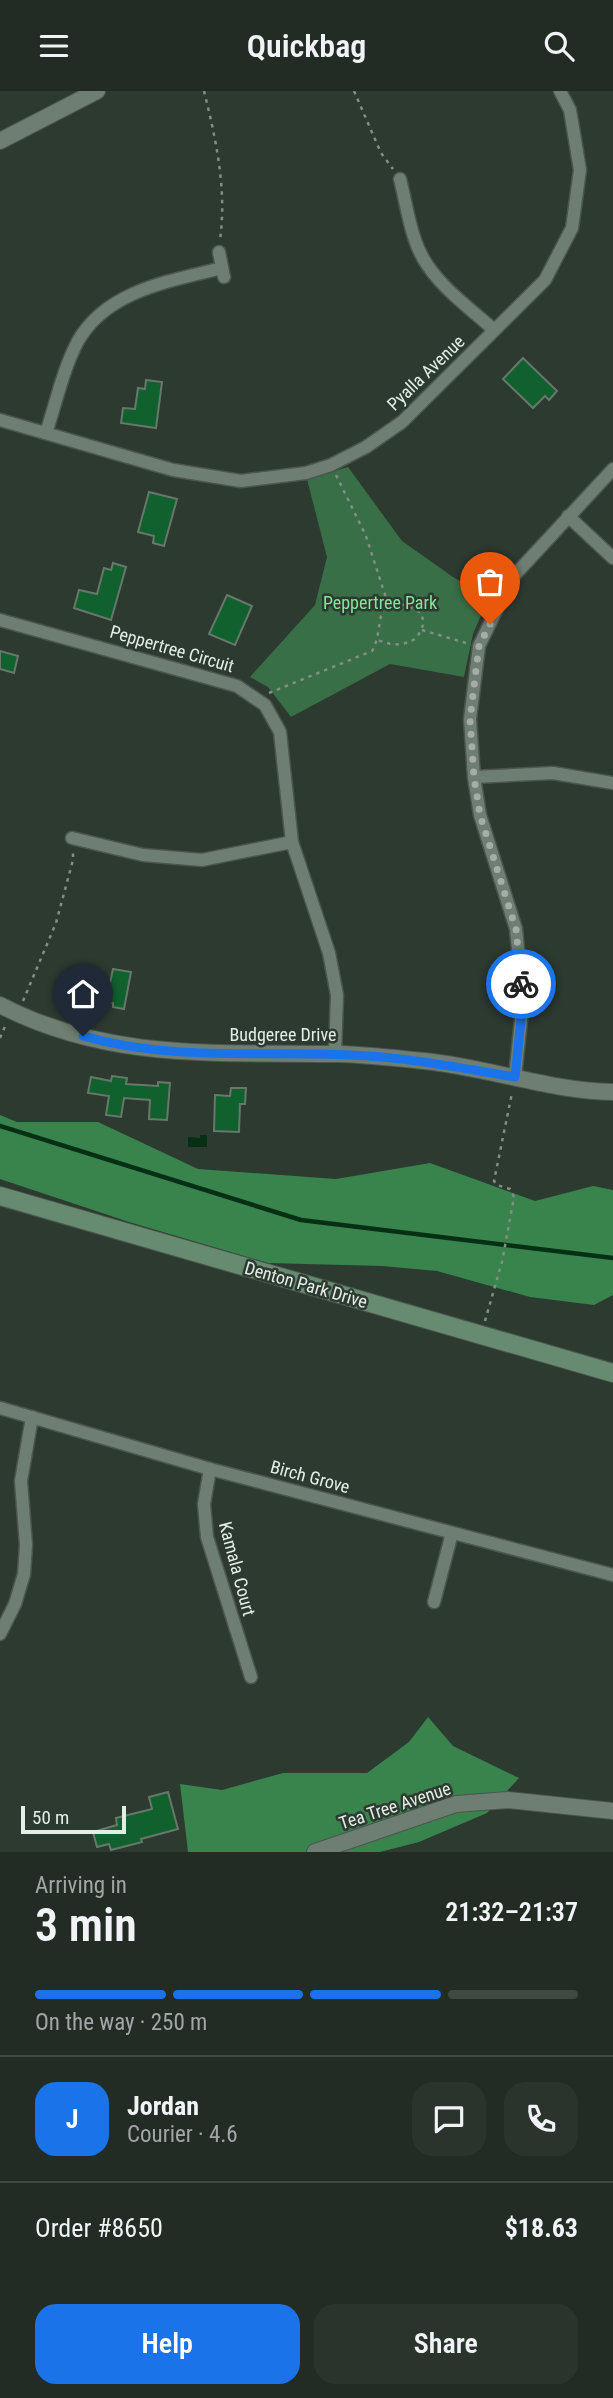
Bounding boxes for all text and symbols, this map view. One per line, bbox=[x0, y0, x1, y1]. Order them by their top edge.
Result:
icon: menu bbox=[35, 27, 73, 65]
text: Quickbag bbox=[247, 27, 366, 65]
icon: search bbox=[540, 27, 578, 65]
street label: Pyalla Avenue bbox=[383, 331, 469, 415]
pin bbox=[460, 552, 520, 624]
icon: bag bbox=[471, 563, 509, 601]
park label: Peppertree Park bbox=[323, 592, 437, 613]
street label: Peppertree Circuit bbox=[108, 621, 237, 676]
courier bbox=[486, 949, 556, 1019]
pin bbox=[53, 964, 113, 1036]
icon: bike bbox=[502, 965, 540, 1003]
icon: home bbox=[64, 975, 102, 1013]
street label: Budgeree Drive bbox=[229, 1024, 337, 1045]
street label: Denton Park Drive bbox=[242, 1257, 370, 1312]
street label: Birch Grove bbox=[268, 1456, 352, 1497]
street label: Kamala Court bbox=[215, 1519, 260, 1618]
street label: Tea Tree Avenue bbox=[336, 1778, 453, 1833]
scale bar bbox=[21, 1803, 126, 1835]
text: 50 m bbox=[32, 1806, 69, 1829]
text: Arriving in bbox=[35, 1872, 127, 1899]
text: 21:32–21:37 bbox=[445, 1897, 578, 1927]
text: 3 min bbox=[35, 1898, 137, 1952]
text: On the way · 250 m bbox=[35, 2009, 207, 2036]
button: chat bbox=[412, 2082, 486, 2156]
button: phone bbox=[504, 2082, 578, 2156]
text: Jordan bbox=[127, 2091, 199, 2121]
text: J bbox=[66, 2104, 78, 2134]
text: Courier · 4.6 bbox=[127, 2121, 238, 2148]
text: Order #8650 bbox=[35, 2213, 163, 2243]
text: $18.63 bbox=[505, 2213, 578, 2243]
button: Help bbox=[35, 2304, 300, 2384]
button: Share bbox=[314, 2304, 578, 2384]

